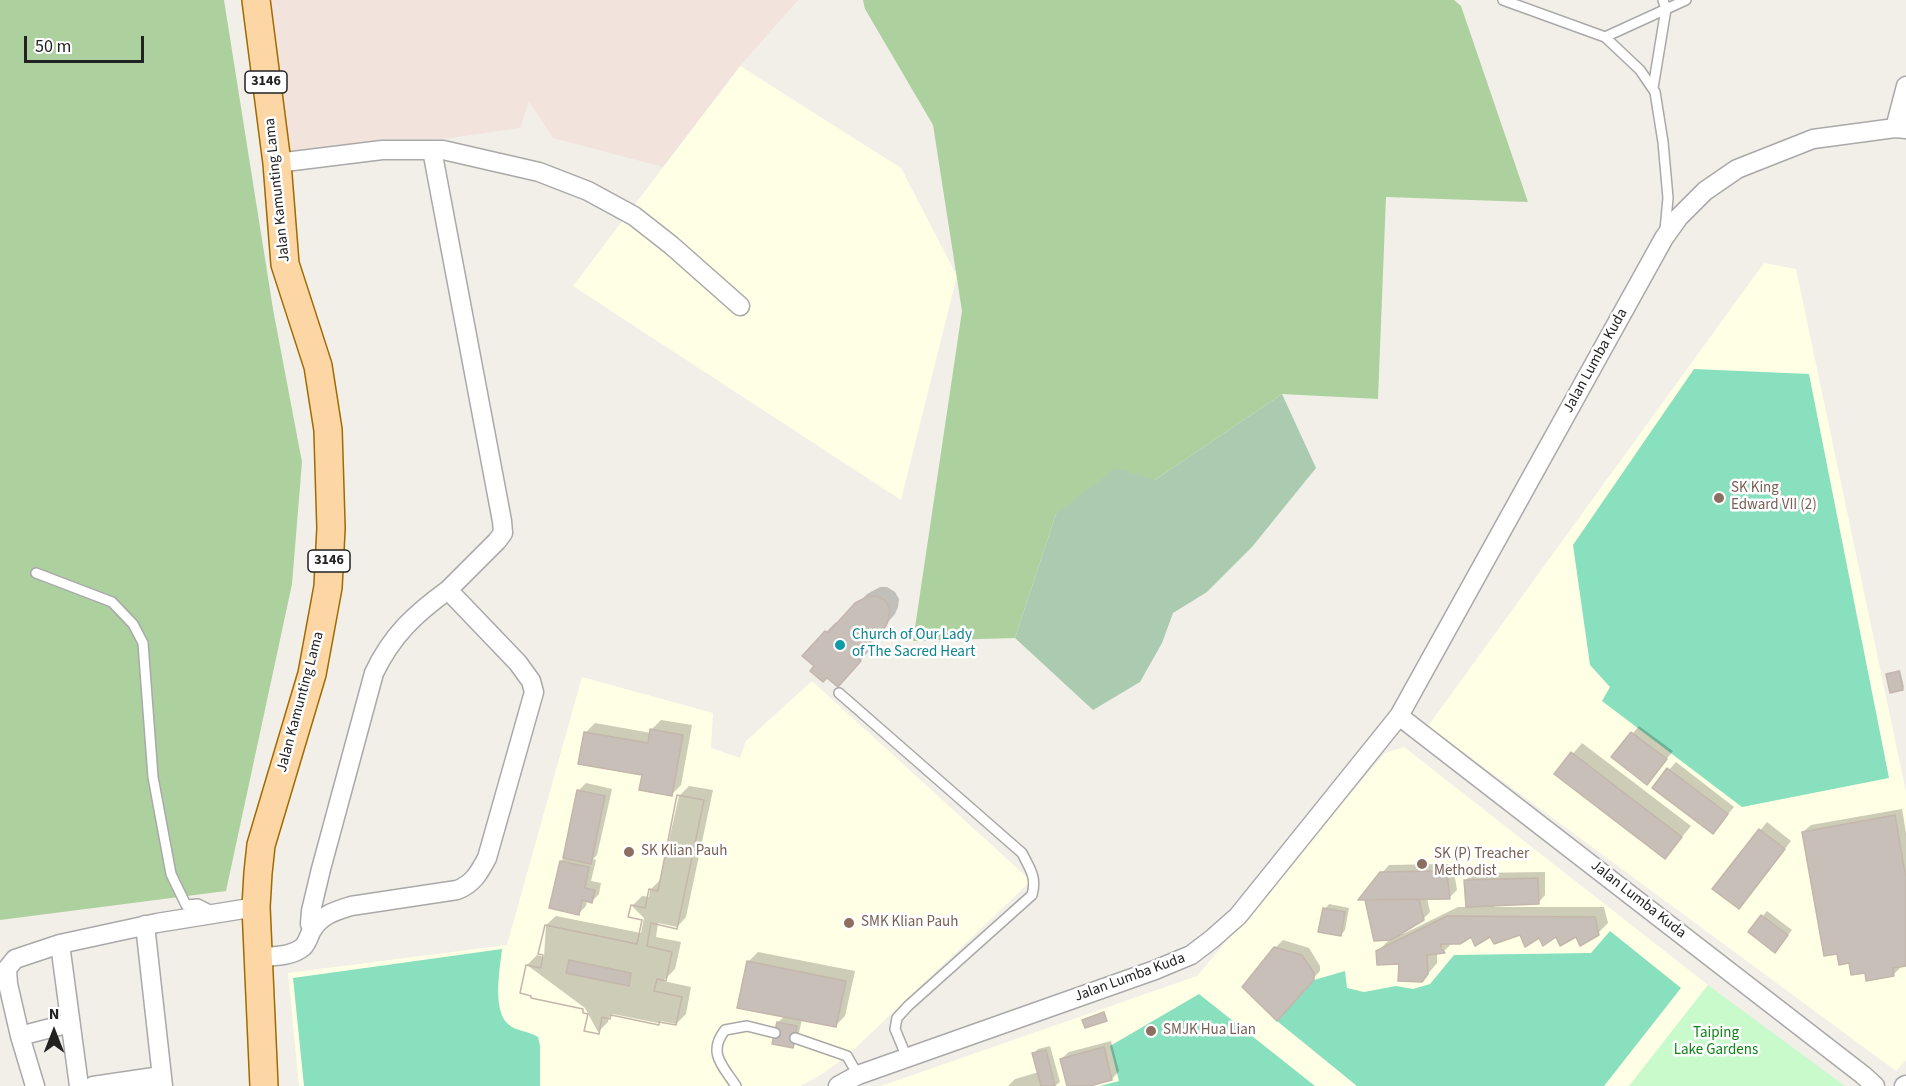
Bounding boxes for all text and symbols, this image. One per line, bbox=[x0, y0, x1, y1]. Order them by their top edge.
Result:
scale bar bbox=[27, 24, 147, 62]
text: 50 m bbox=[35, 34, 71, 59]
road number: 3146 bbox=[245, 71, 287, 93]
street label: Jalan Kamunting Lama bbox=[261, 117, 295, 263]
street label: Jalan Lumba Kuda bbox=[1560, 306, 1632, 416]
place label: SK King Edward VII (2) bbox=[1731, 480, 1817, 515]
marker: SK King Edward VII (2) bbox=[1712, 491, 1726, 505]
road number: 3146 bbox=[308, 550, 350, 572]
place label: Church of Our Lady of The Sacred Heart bbox=[852, 627, 975, 662]
street label: Jalan Kamunting Lama bbox=[274, 630, 328, 774]
marker: Church of Our Lady of The Sacred Heart bbox=[833, 638, 847, 652]
place label: SK Klian Pauh bbox=[641, 843, 727, 861]
marker: SK Klian Pauh bbox=[622, 845, 636, 859]
place label: SK (P) Treacher Methodist bbox=[1434, 846, 1529, 881]
marker: SK (P) Treacher Methodist bbox=[1415, 857, 1429, 871]
street label: Jalan Lumba Kuda bbox=[1587, 857, 1689, 943]
place label: SMK Klian Pauh bbox=[861, 914, 958, 932]
marker: SMK Klian Pauh bbox=[842, 916, 856, 930]
street label: Jalan Lumba Kuda bbox=[1072, 950, 1188, 1006]
north arrow bbox=[24, 1002, 84, 1062]
text: N bbox=[49, 1003, 59, 1025]
place label: SMJK Hua Lian bbox=[1163, 1022, 1256, 1040]
marker: SMJK Hua Lian bbox=[1144, 1024, 1158, 1038]
park label: Taiping Lake Gardens bbox=[1674, 1025, 1758, 1060]

